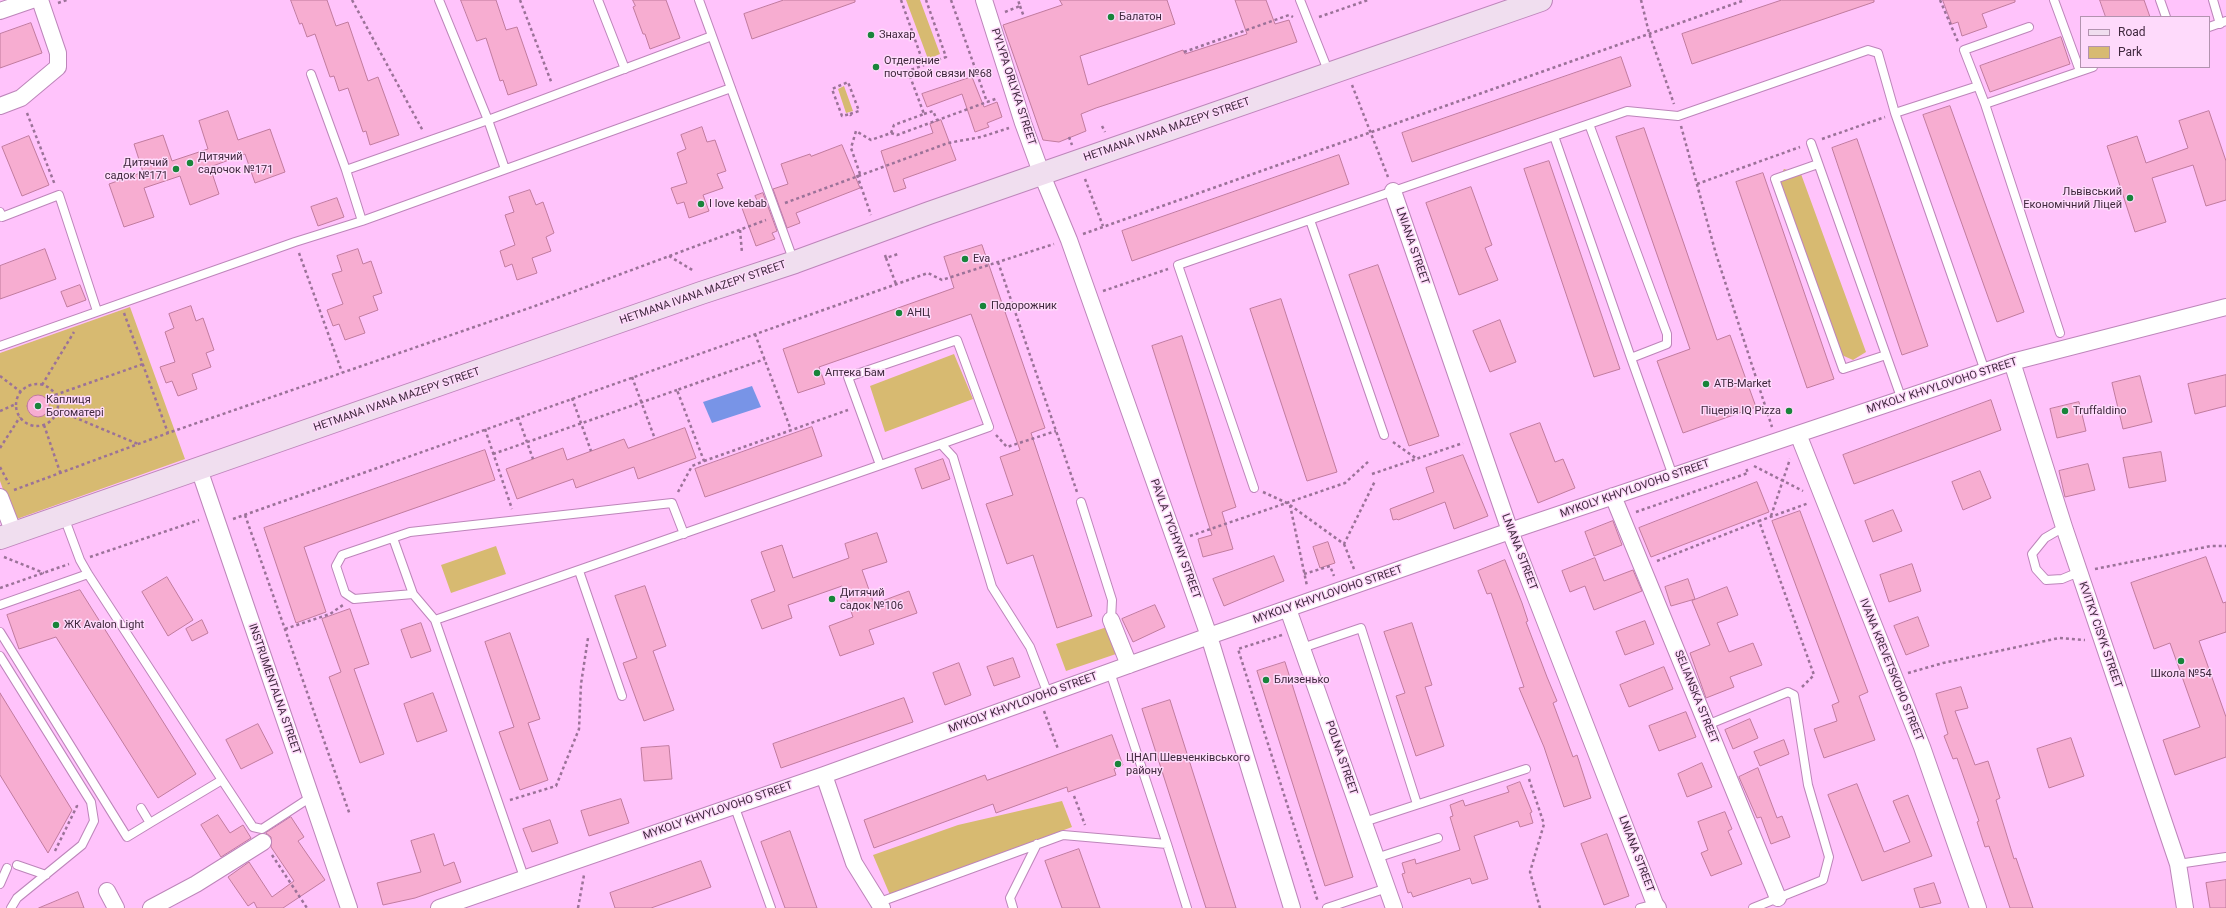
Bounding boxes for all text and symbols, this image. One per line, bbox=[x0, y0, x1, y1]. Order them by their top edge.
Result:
place label: Балатон bbox=[1119, 10, 1162, 24]
marker: Балатон bbox=[1106, 12, 1116, 22]
legend bbox=[2080, 16, 2210, 68]
text: Road bbox=[2118, 25, 2146, 39]
street label: PYLYPA ORLYKA STREET bbox=[988, 27, 1038, 147]
place label: Знахар bbox=[879, 28, 915, 42]
marker: Знахар bbox=[866, 30, 876, 40]
text: Park bbox=[2118, 45, 2142, 59]
place label: Отделение почтовой связи №68 bbox=[884, 54, 992, 80]
marker: Отделение почтовой связи №68 bbox=[871, 62, 881, 72]
street label: HETMANA IVANA MAZEPY STREET bbox=[1082, 95, 1252, 165]
place label: Дитячий садочок №171 bbox=[198, 150, 273, 176]
place label: Дитячий садок №171 bbox=[105, 156, 168, 182]
marker: Дитячий садочок №171 bbox=[185, 158, 195, 168]
marker: Дитячий садок №171 bbox=[171, 164, 181, 174]
place label: Львівський Економічний Ліцей bbox=[2023, 185, 2122, 211]
marker: Львівський Економічний Ліцей bbox=[2125, 193, 2135, 203]
place label: I love kebab bbox=[709, 197, 767, 211]
marker: I love kebab bbox=[696, 199, 706, 209]
street label: LNIANA STREET bbox=[1393, 206, 1431, 286]
place label: Eva bbox=[973, 252, 990, 266]
marker: Eva bbox=[960, 254, 970, 264]
street label: HETMANA IVANA MAZEPY STREET bbox=[618, 258, 788, 328]
place label: Подорожник bbox=[991, 299, 1057, 313]
marker: Подорожник bbox=[978, 301, 988, 311]
place label: АНЦ bbox=[907, 306, 930, 320]
marker: АНЦ bbox=[894, 308, 904, 318]
street label: MYKOLY KHVYLOVOHO STREET bbox=[1865, 355, 2019, 417]
street label: HETMANA IVANA MAZEPY STREET bbox=[312, 365, 482, 435]
place label: Аптека Бам bbox=[825, 366, 885, 380]
marker: Аптека Бам bbox=[812, 368, 822, 378]
place label: ATB-Market bbox=[1714, 377, 1771, 391]
marker: ATB-Market bbox=[1701, 379, 1711, 389]
place label: Каплиця Богоматері bbox=[46, 393, 104, 419]
marker: Каплиця Богоматері bbox=[33, 401, 43, 411]
place label: Піцерія IQ Pizza bbox=[1701, 404, 1781, 418]
place label: Truffaldino bbox=[2073, 404, 2126, 418]
marker: Піцерія IQ Pizza bbox=[1784, 406, 1794, 416]
marker: Truffaldino bbox=[2060, 406, 2070, 416]
street label: MYKOLY KHVYLOVOHO STREET bbox=[1558, 457, 1712, 521]
street label: PAVLA TYCHYNY STREET bbox=[1147, 477, 1203, 601]
street label: LNIANA STREET bbox=[1498, 512, 1540, 592]
street label: MYKOLY KHVYLOVOHO STREET bbox=[1251, 563, 1405, 627]
street label: KVITKY CISYK STREET bbox=[2076, 580, 2124, 690]
place label: Дитячий садок №106 bbox=[840, 586, 903, 612]
marker: Дитячий садок №106 bbox=[827, 594, 837, 604]
street label: IVANA KREVETSKOHO STREET bbox=[1856, 597, 1926, 743]
place label: ЖК Avalon Light bbox=[64, 618, 144, 632]
marker: ЖК Avalon Light bbox=[51, 620, 61, 630]
street label: INSTRUMENTALNA STREET bbox=[245, 622, 303, 756]
street label: SELIANSKA STREET bbox=[1671, 649, 1721, 745]
marker: Школа №54 bbox=[2176, 656, 2186, 666]
place label: Школа №54 bbox=[2150, 667, 2212, 681]
street label: MYKOLY KHVYLOVOHO STREET bbox=[947, 670, 1099, 736]
place label: Близенько bbox=[1274, 673, 1329, 687]
marker: Близенько bbox=[1261, 675, 1271, 685]
street label: POLNA STREET bbox=[1322, 719, 1360, 797]
place label: ЦНАП Шевченківського району bbox=[1126, 751, 1250, 777]
marker: ЦНАП Шевченківського району bbox=[1113, 759, 1123, 769]
street label: MYKOLY KHVYLOVOHO STREET bbox=[641, 779, 795, 843]
street label: LNIANA STREET bbox=[1615, 814, 1657, 894]

